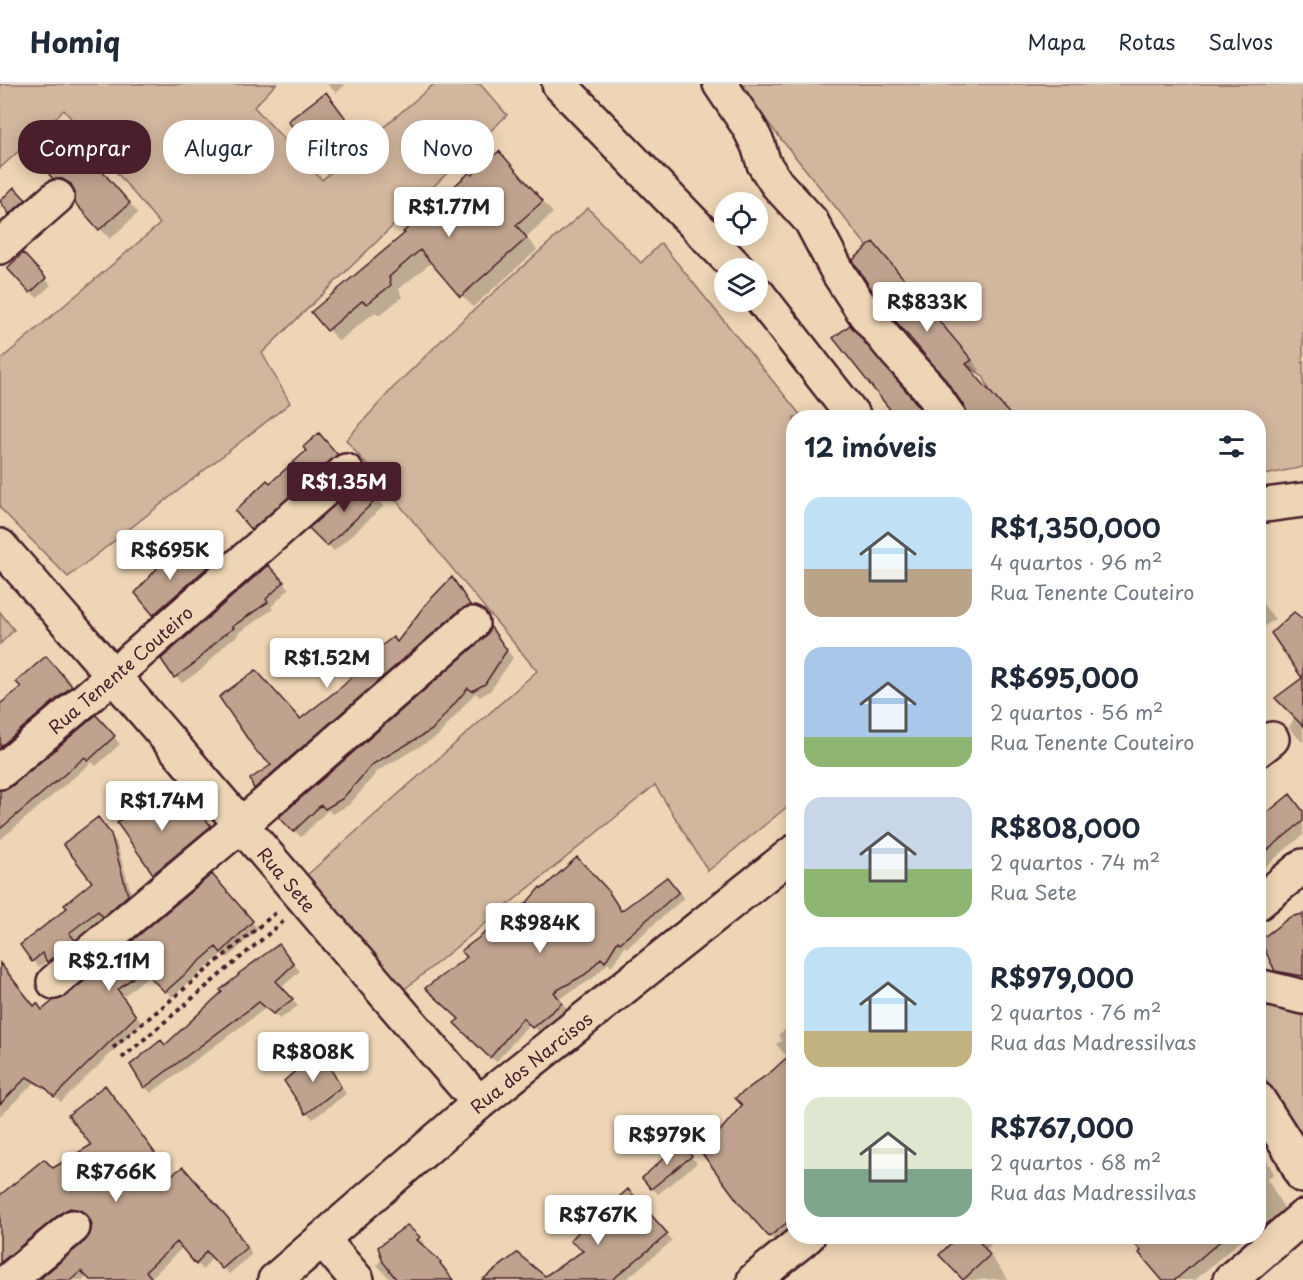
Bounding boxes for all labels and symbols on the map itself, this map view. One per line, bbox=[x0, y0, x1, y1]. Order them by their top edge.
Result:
pin: R$1.77M bbox=[394, 187, 504, 238]
pin: R$833K bbox=[878, 282, 976, 333]
pin: R$1.35M bbox=[289, 462, 399, 513]
pin: R$695K bbox=[121, 530, 219, 581]
street label: Rua Tenente Couteiro bbox=[42, 599, 198, 740]
pin: R$1.52M bbox=[272, 638, 382, 689]
pin: R$1.74M bbox=[107, 781, 217, 832]
street label: Rua Sete bbox=[252, 841, 323, 918]
pin: R$984K bbox=[491, 903, 589, 954]
pin: R$2.11M bbox=[54, 941, 164, 992]
street label: Rua dos Narcisos bbox=[463, 1005, 597, 1119]
pin: R$808K bbox=[264, 1032, 362, 1083]
pin: R$979K bbox=[618, 1115, 716, 1166]
pin: R$766K bbox=[67, 1152, 165, 1203]
pin: R$767K bbox=[549, 1195, 647, 1246]

